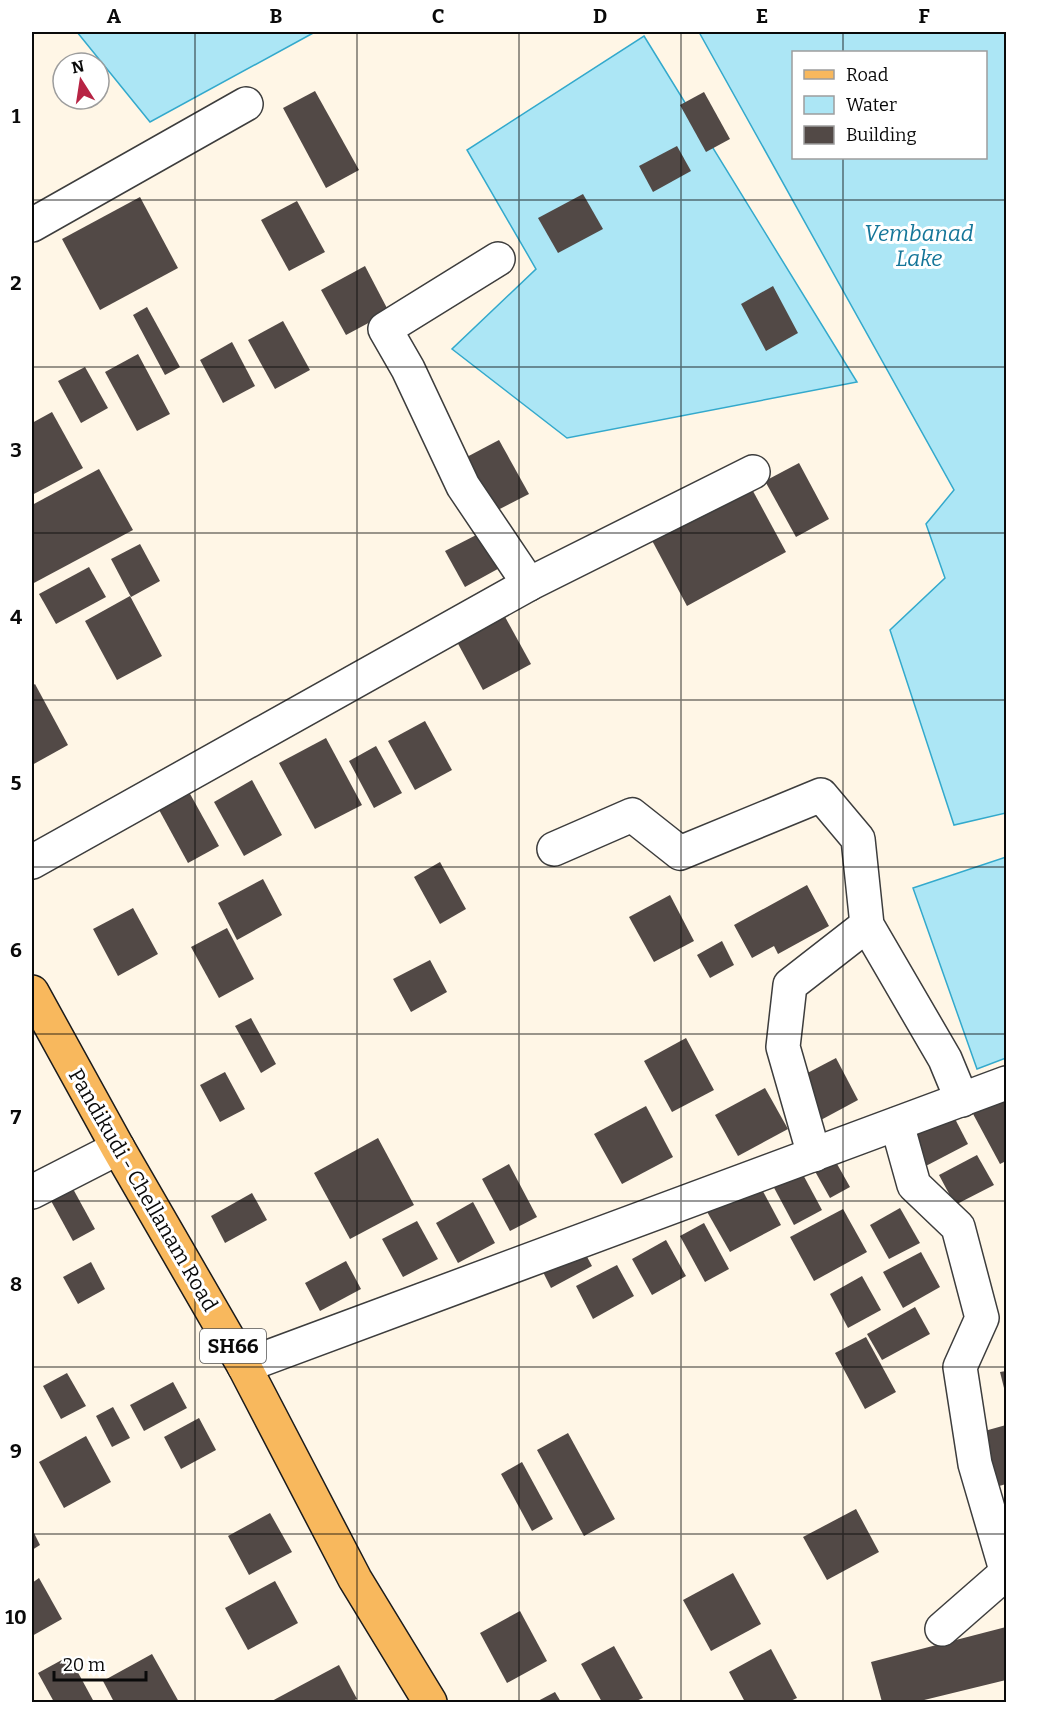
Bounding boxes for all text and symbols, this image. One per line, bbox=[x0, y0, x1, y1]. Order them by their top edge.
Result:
text: A bbox=[107, 4, 122, 28]
text: B bbox=[270, 4, 283, 28]
text: C bbox=[432, 4, 444, 28]
text: D bbox=[593, 4, 607, 28]
text: E bbox=[756, 4, 768, 28]
text: F bbox=[918, 4, 930, 28]
north arrow bbox=[51, 51, 111, 111]
legend bbox=[792, 51, 987, 159]
text: N bbox=[70, 56, 86, 77]
text: Road bbox=[846, 64, 889, 86]
text: Water bbox=[846, 94, 897, 116]
text: 1 bbox=[12, 104, 21, 128]
text: Building bbox=[846, 124, 917, 146]
water label: Vembanad Lake bbox=[864, 220, 974, 272]
text: 2 bbox=[10, 271, 22, 295]
text: 3 bbox=[10, 438, 22, 462]
text: 4 bbox=[10, 605, 22, 629]
text: 5 bbox=[11, 771, 22, 795]
text: 6 bbox=[10, 938, 22, 962]
street label: Pandikudi - Chellanam Road bbox=[63, 1064, 223, 1316]
text: 7 bbox=[11, 1105, 22, 1129]
text: 8 bbox=[10, 1272, 22, 1296]
road number: SH66 bbox=[200, 1329, 266, 1363]
text: 9 bbox=[10, 1439, 22, 1463]
text: 10 bbox=[5, 1605, 27, 1629]
scale bar bbox=[54, 1644, 146, 1682]
text: 20 m bbox=[63, 1654, 105, 1676]

